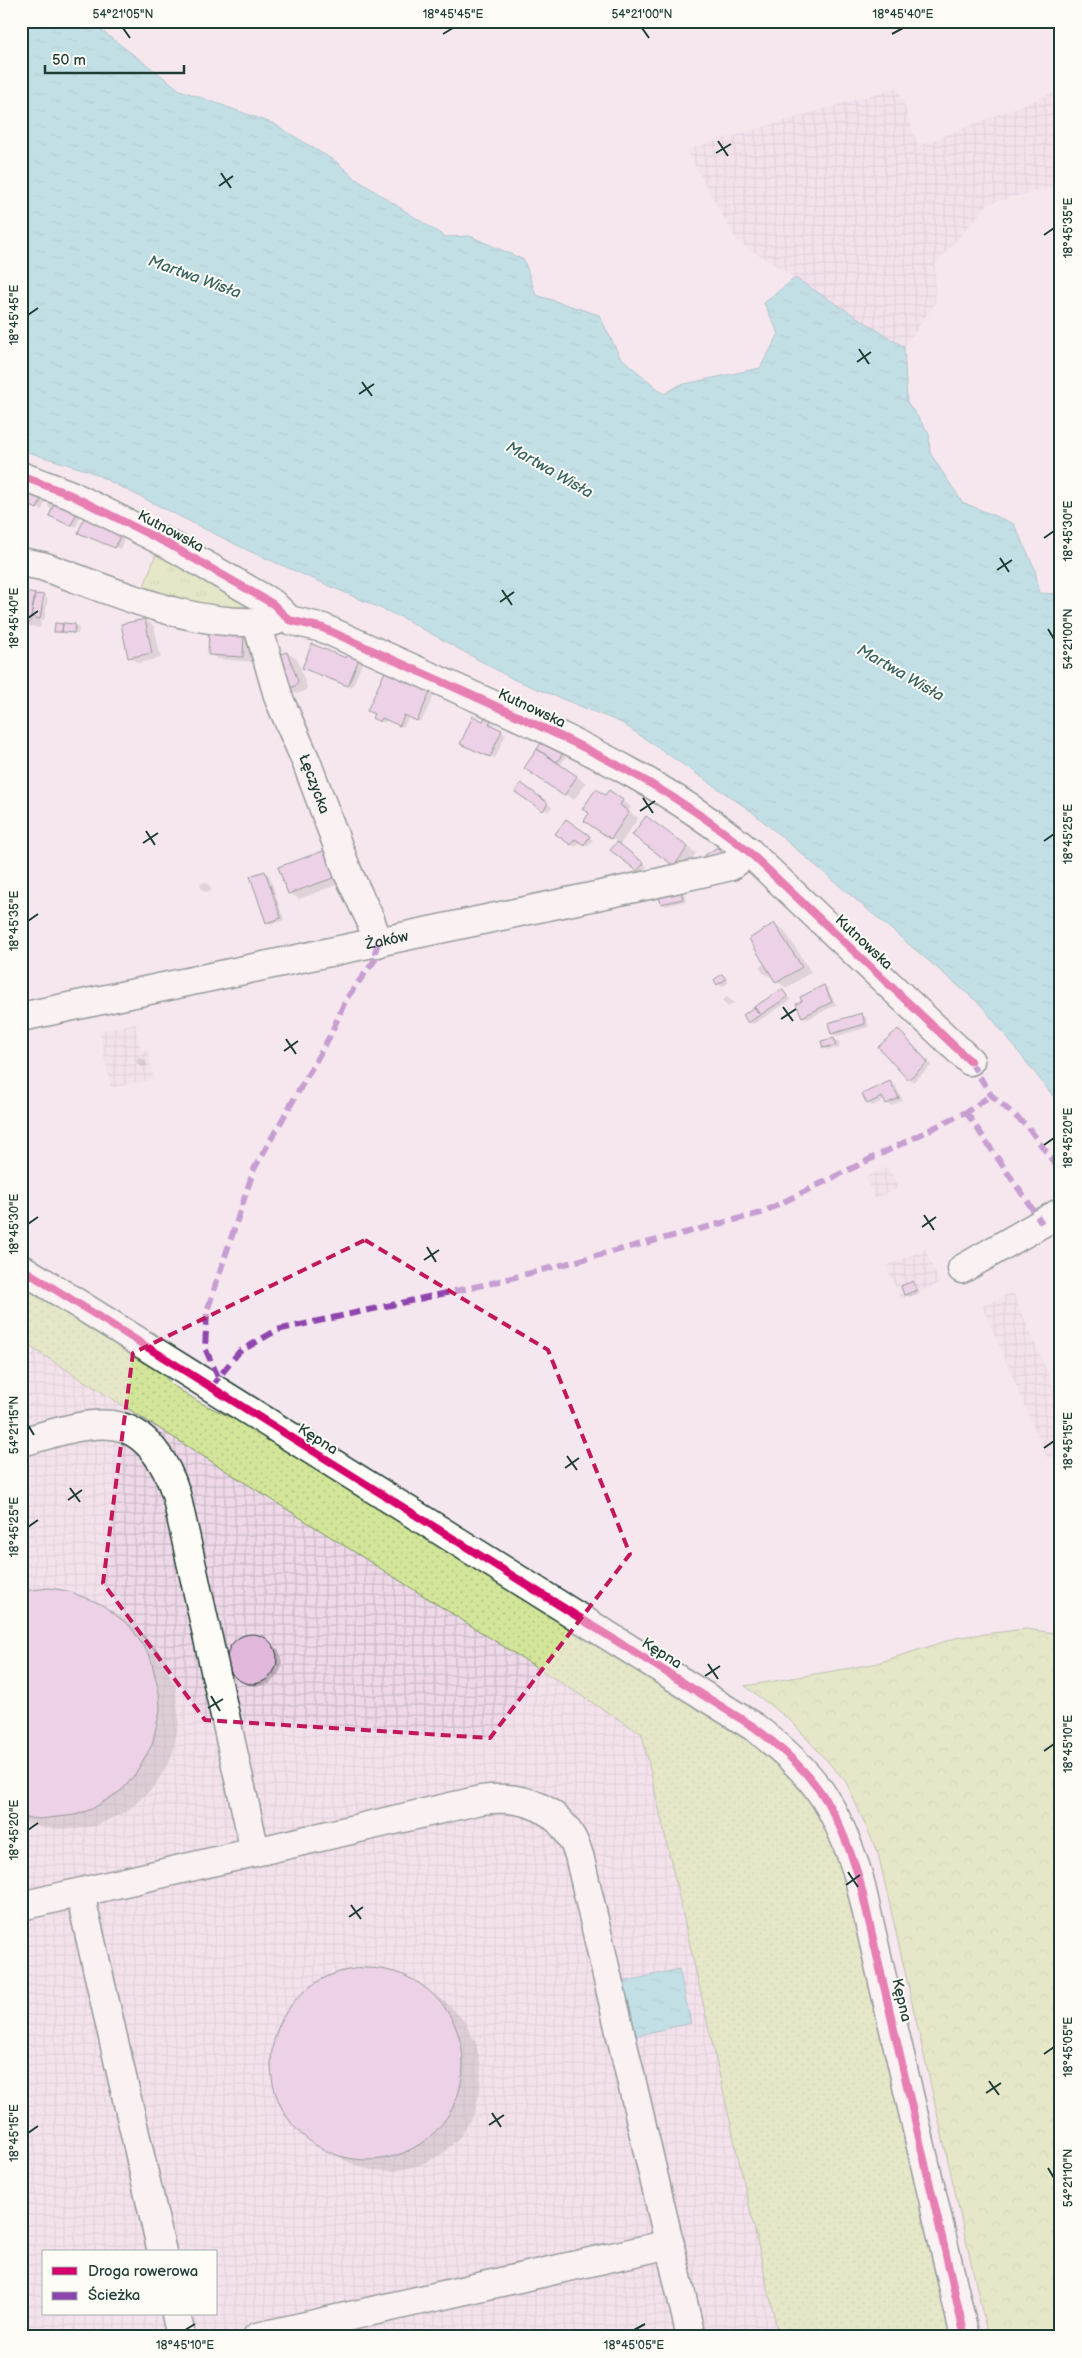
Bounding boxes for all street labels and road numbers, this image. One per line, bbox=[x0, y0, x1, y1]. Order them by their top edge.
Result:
street label: Kutnowska bbox=[134, 506, 207, 557]
street label: Kutnowska bbox=[495, 685, 569, 732]
street label: Łęczycka bbox=[294, 751, 334, 816]
street label: Kutnowska bbox=[831, 911, 897, 974]
street label: Żaków bbox=[363, 927, 410, 954]
street label: Kępna bbox=[294, 1420, 341, 1459]
street label: Kępna bbox=[638, 1634, 685, 1673]
street label: Kępna bbox=[887, 1977, 916, 2024]

